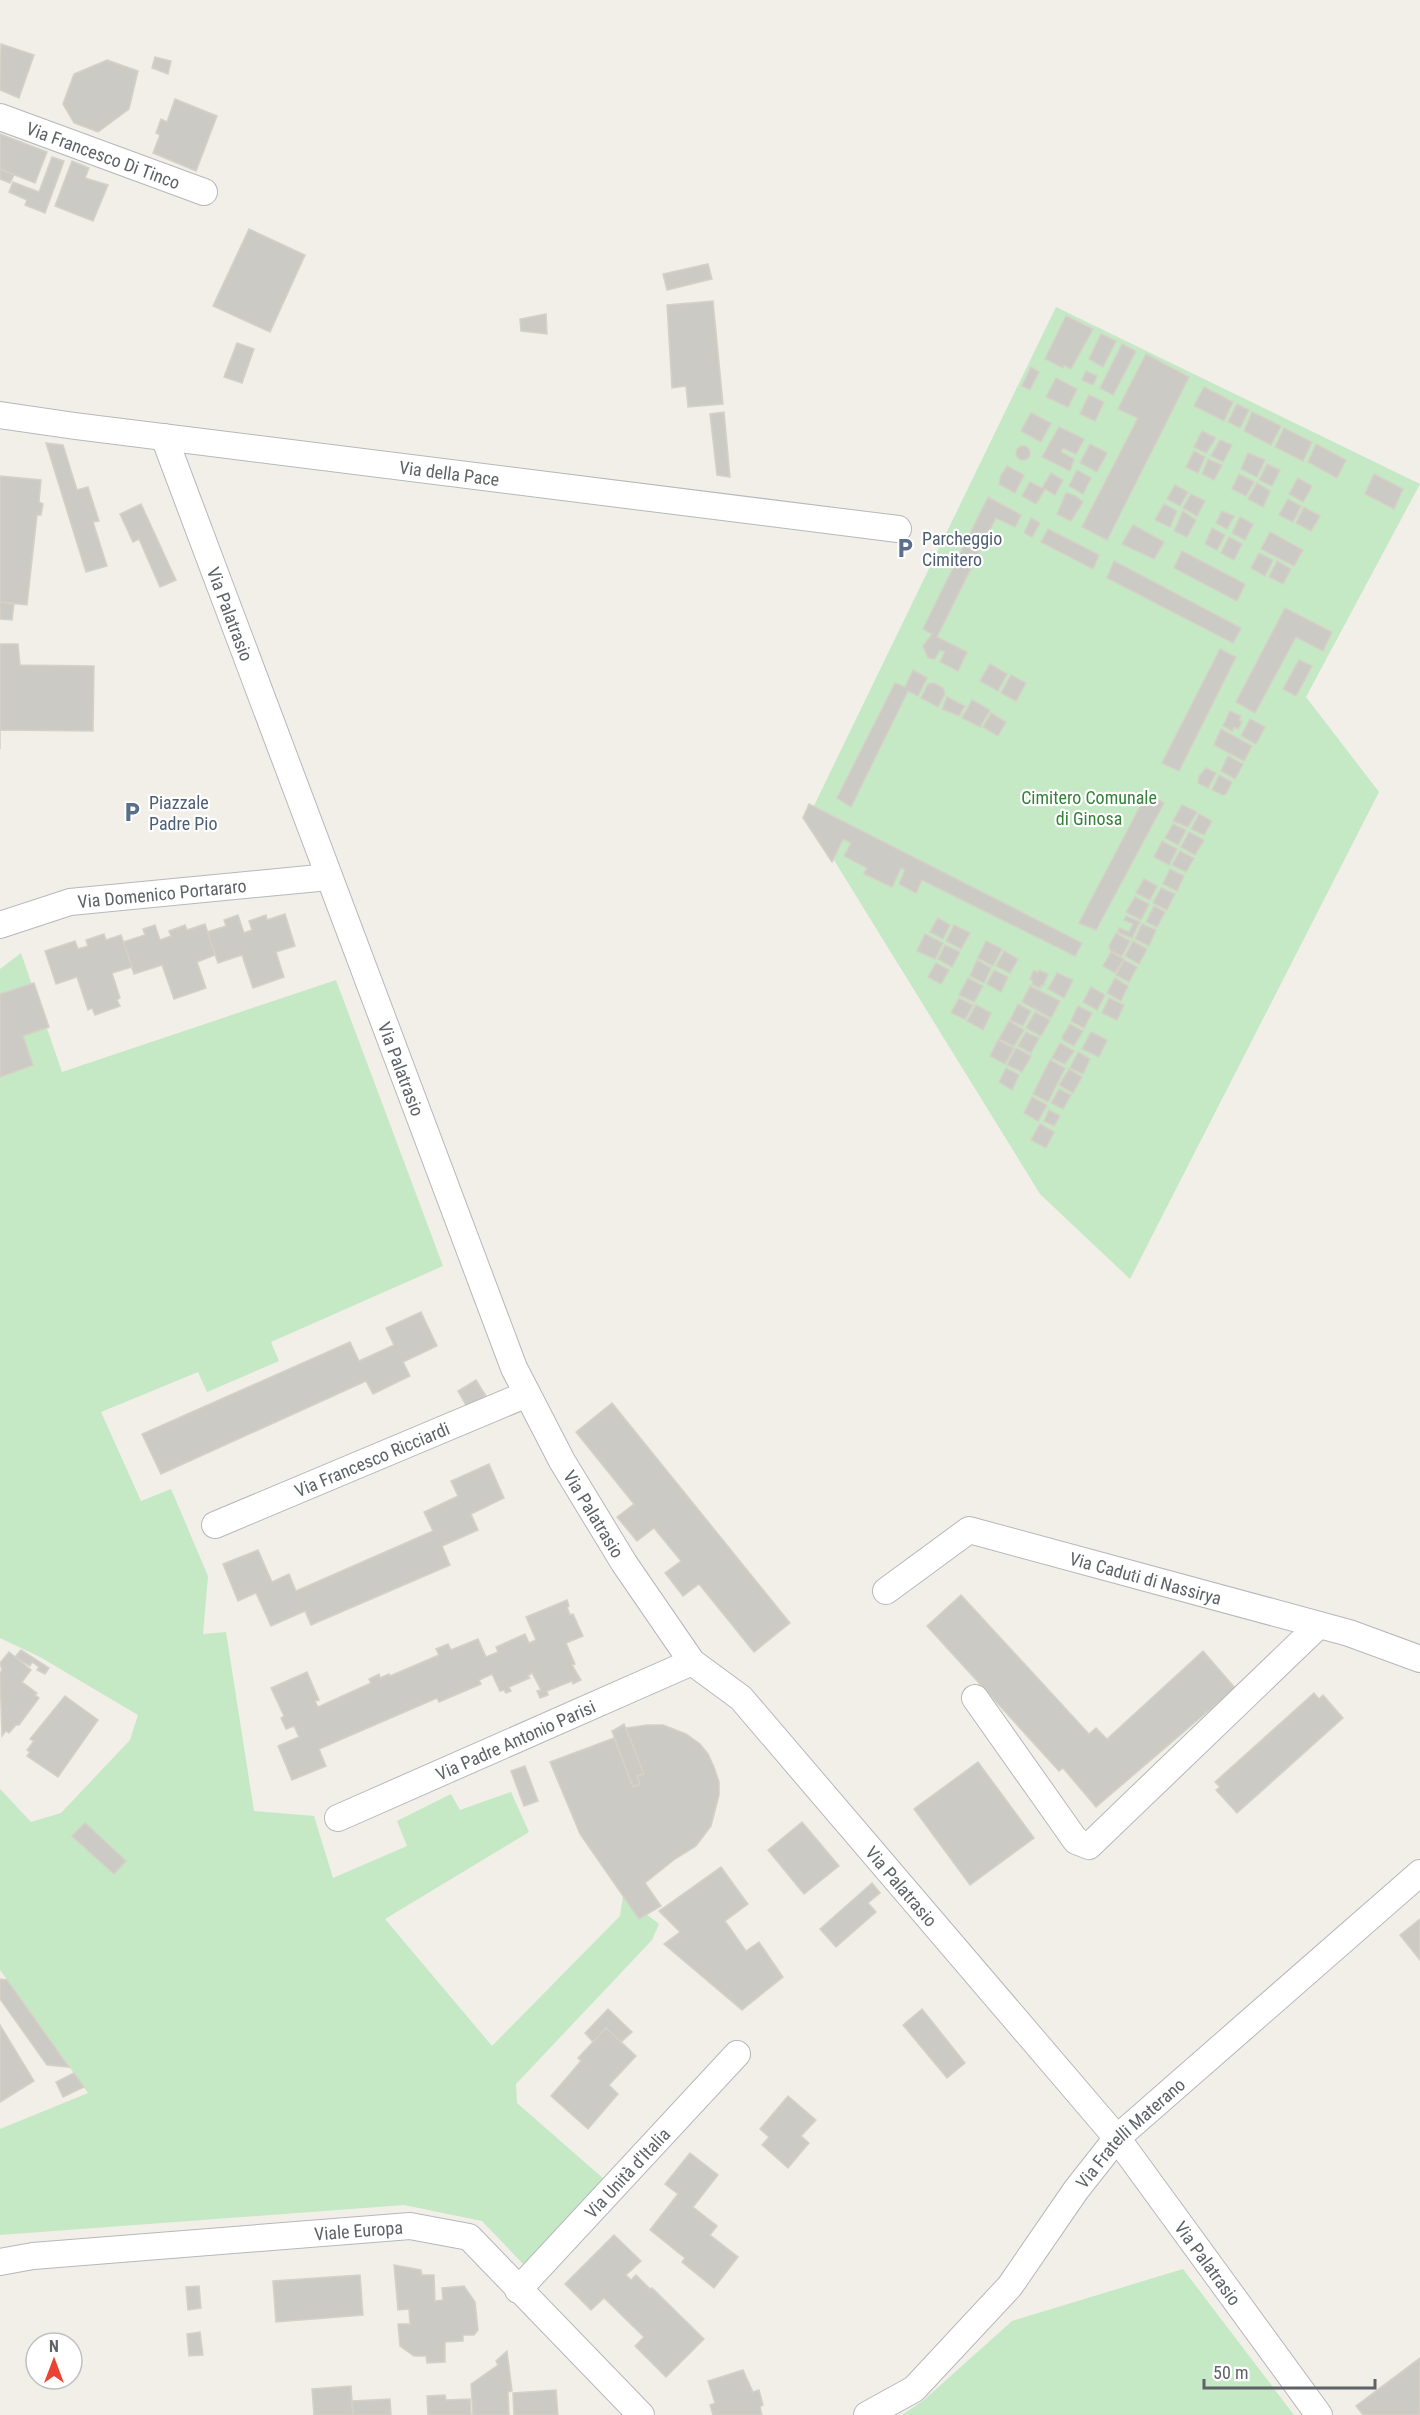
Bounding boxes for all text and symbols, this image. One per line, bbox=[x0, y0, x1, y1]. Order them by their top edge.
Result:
street label: Via Francesco Di Tinco bbox=[23, 117, 183, 193]
street label: Via della Pace bbox=[398, 456, 501, 490]
place label: Parcheggio Cimitero bbox=[922, 528, 1002, 570]
parking icon: Parcheggio Cimitero bbox=[893, 536, 917, 560]
street label: Via Palatrasio bbox=[203, 564, 258, 664]
park label: Cimitero Comunale di Ginosa bbox=[1021, 787, 1157, 829]
place label: Piazzale Padre Pio bbox=[149, 792, 217, 834]
parking icon: Piazzale Padre Pio bbox=[120, 800, 144, 824]
street label: Via Domenico Portararo bbox=[76, 875, 247, 912]
street label: Via Palatrasio bbox=[374, 1019, 429, 1119]
street label: Via Francesco Ricciardi bbox=[291, 1417, 452, 1501]
street label: Via Palatrasio bbox=[559, 1466, 629, 1561]
street label: Via Caduti di Nassirya bbox=[1067, 1547, 1224, 1608]
street label: Via Padre Antonio Parisi bbox=[432, 1695, 599, 1784]
street label: Via Palatrasio bbox=[862, 1842, 942, 1930]
street label: Via Fratelli Materano bbox=[1071, 2073, 1189, 2192]
street label: Via Unità d'Italia bbox=[580, 2123, 674, 2222]
street label: Viale Europa bbox=[313, 2216, 404, 2244]
street label: Via Palatrasio bbox=[1171, 2217, 1246, 2309]
north arrow bbox=[24, 2331, 84, 2391]
text: N bbox=[49, 2337, 59, 2356]
scale bar bbox=[1204, 2352, 1375, 2390]
text: 50 m bbox=[1213, 2362, 1248, 2383]

